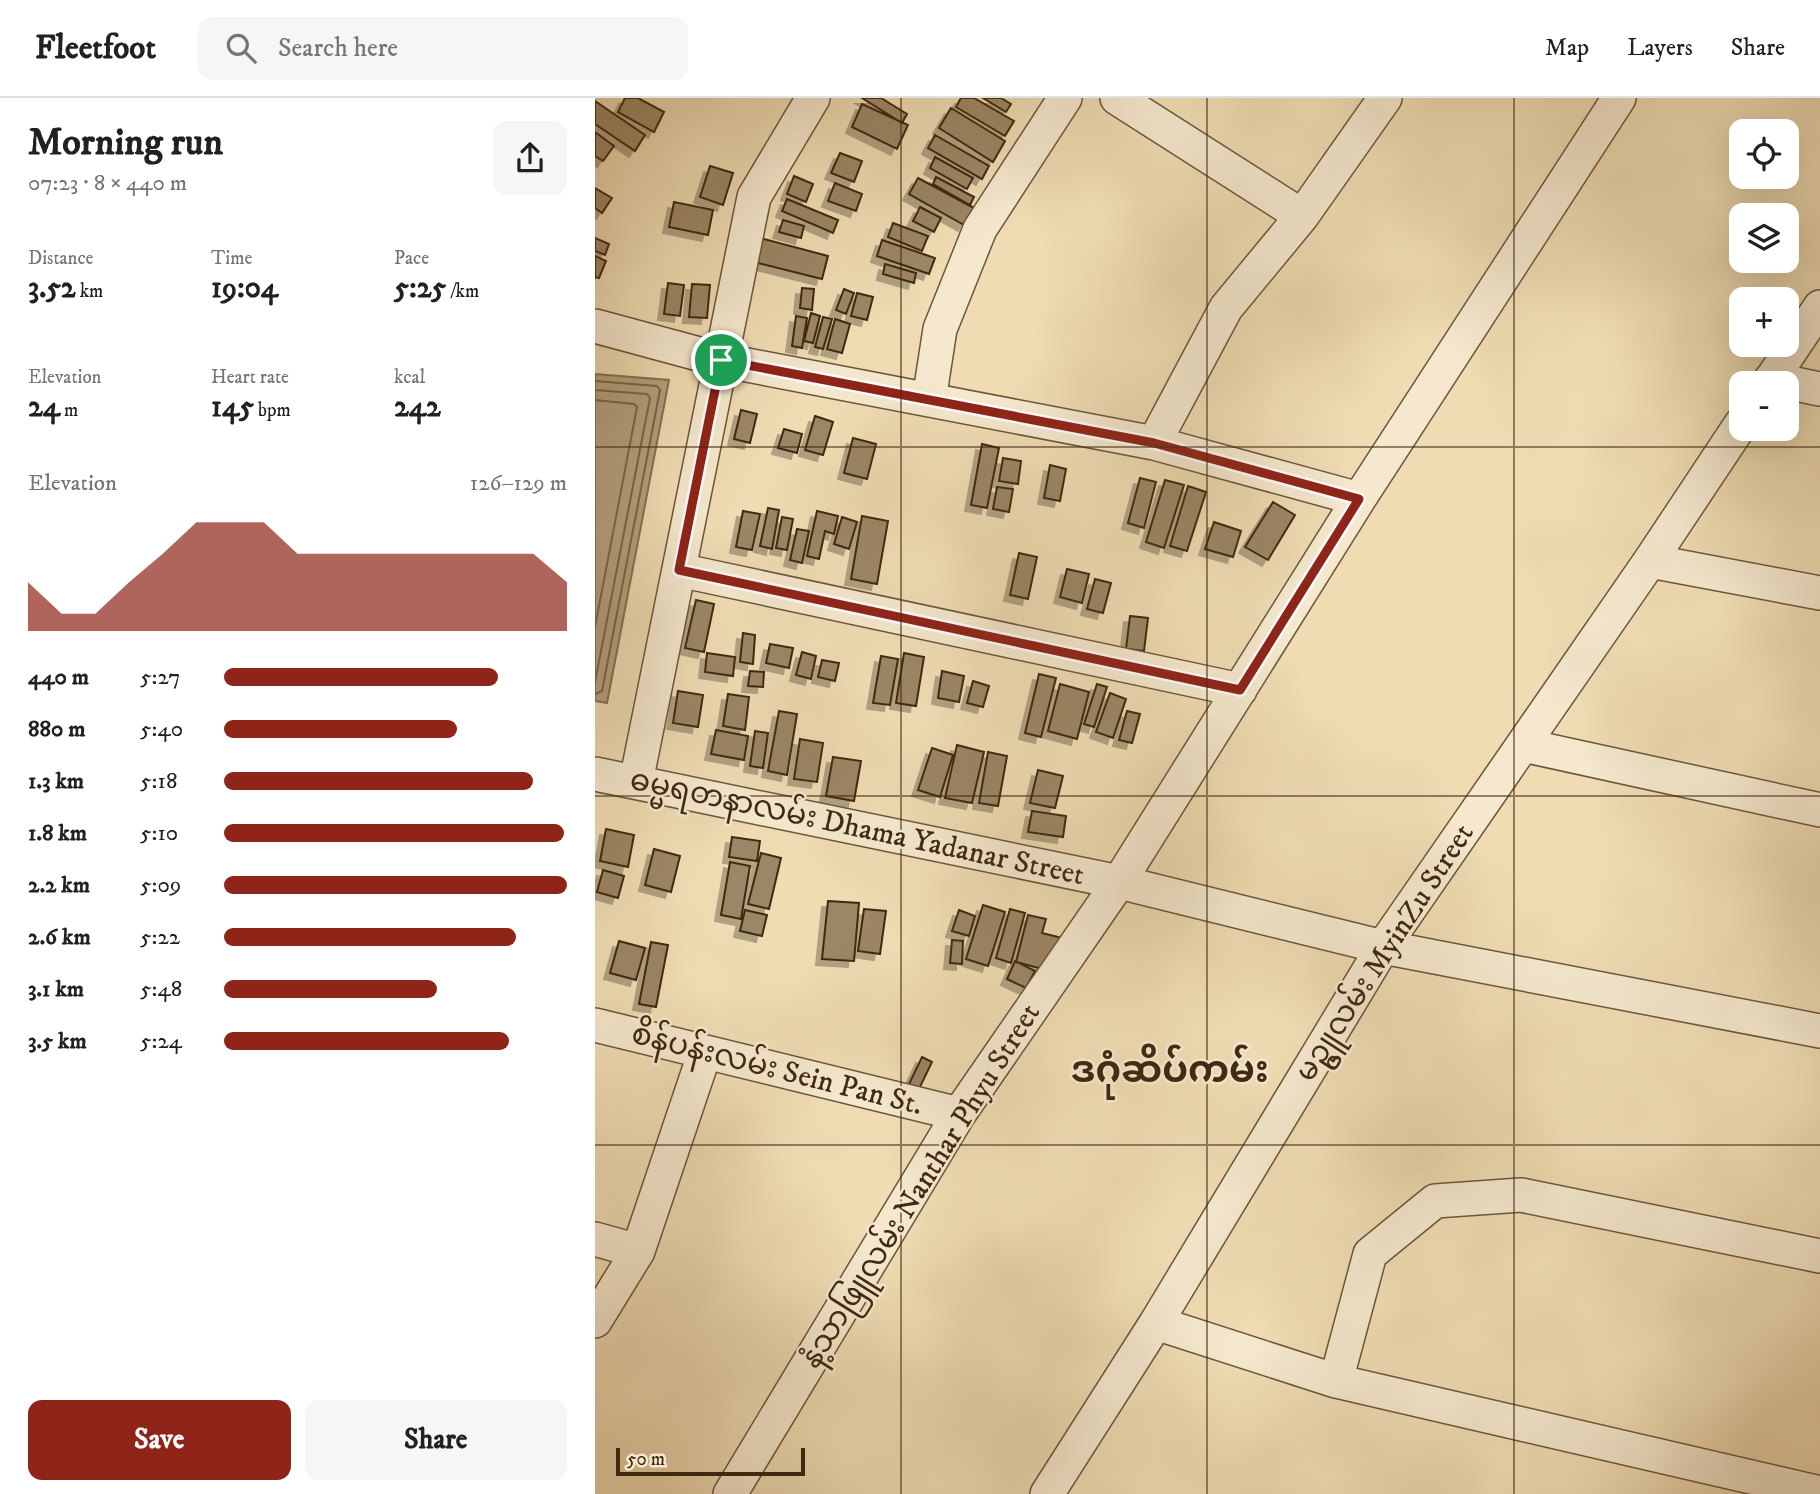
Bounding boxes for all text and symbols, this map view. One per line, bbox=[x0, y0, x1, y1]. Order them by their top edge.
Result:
search box bbox=[198, 17, 688, 80]
text: Fleetfoot bbox=[35, 28, 156, 69]
icon: search bbox=[222, 29, 260, 67]
text: Search here bbox=[278, 32, 398, 65]
text: Map bbox=[1545, 33, 1589, 63]
text: Layers bbox=[1627, 33, 1693, 63]
text: Share bbox=[1731, 33, 1785, 63]
text: Morning run bbox=[28, 119, 223, 167]
map controls bbox=[1729, 119, 1799, 441]
button: locate bbox=[1729, 119, 1799, 189]
button: share bbox=[493, 121, 567, 195]
text: 07:23 · 8 × 440 m bbox=[28, 169, 187, 198]
button: layers bbox=[1729, 203, 1799, 273]
text: Distance bbox=[28, 247, 93, 270]
text: Time bbox=[211, 247, 252, 270]
text: Pace bbox=[394, 247, 429, 270]
text: 3.52 bbox=[28, 270, 76, 307]
text: 19:04 bbox=[211, 270, 278, 307]
text: 5:25 bbox=[394, 270, 446, 307]
text: km bbox=[76, 280, 103, 303]
text: /km bbox=[446, 280, 479, 303]
button: + bbox=[1729, 287, 1799, 357]
pin bbox=[691, 330, 751, 390]
icon: arrive bbox=[702, 341, 740, 379]
text: Elevation bbox=[28, 366, 102, 389]
text: Heart rate bbox=[211, 366, 289, 389]
text: kcal bbox=[394, 366, 425, 389]
button: − bbox=[1729, 371, 1799, 441]
text: 24 bbox=[28, 389, 60, 426]
text: 145 bbox=[211, 389, 254, 426]
text: 242 bbox=[394, 389, 441, 426]
text: m bbox=[60, 399, 78, 422]
text: bpm bbox=[254, 399, 291, 422]
text: Elevation bbox=[28, 469, 117, 498]
text: 126–129 m bbox=[470, 469, 567, 498]
text: 440 m bbox=[28, 663, 89, 692]
text: 5:27 bbox=[140, 663, 180, 692]
text: 880 m bbox=[28, 715, 86, 744]
text: 5:40 bbox=[140, 715, 183, 744]
street label: ဓမ္မရတနာလမ်း Dhama Yadanar Street bbox=[625, 757, 1089, 900]
text: 1.3 km bbox=[28, 767, 84, 796]
text: 5:18 bbox=[140, 767, 177, 796]
street label: မဥ္ဇူလမ်း MyinZu Street bbox=[1283, 814, 1487, 1092]
text: 1.8 km bbox=[28, 819, 87, 848]
text: 5:10 bbox=[140, 819, 178, 848]
text: 2.2 km bbox=[28, 871, 90, 900]
text: 5:09 bbox=[140, 871, 181, 900]
text: 2.6 km bbox=[28, 923, 91, 952]
text: 5:22 bbox=[140, 923, 180, 952]
text: 3.1 km bbox=[28, 975, 84, 1004]
text: 5:48 bbox=[140, 975, 182, 1004]
street label: နံ့သာဖြူလမ်း Nanthar Phyu Street bbox=[789, 994, 1053, 1378]
street label: စိန်ပန်းလမ်း Sein Pan St. bbox=[626, 1011, 928, 1129]
text: 3.5 km bbox=[28, 1027, 87, 1056]
text: 5:24 bbox=[140, 1027, 182, 1056]
district label: ဒဂုံဆိပ်ကမ်း bbox=[1071, 1043, 1269, 1100]
button: Save bbox=[28, 1400, 291, 1480]
button: Share bbox=[305, 1400, 567, 1480]
scale bar bbox=[616, 1445, 805, 1477]
text: 50 m bbox=[627, 1448, 665, 1471]

